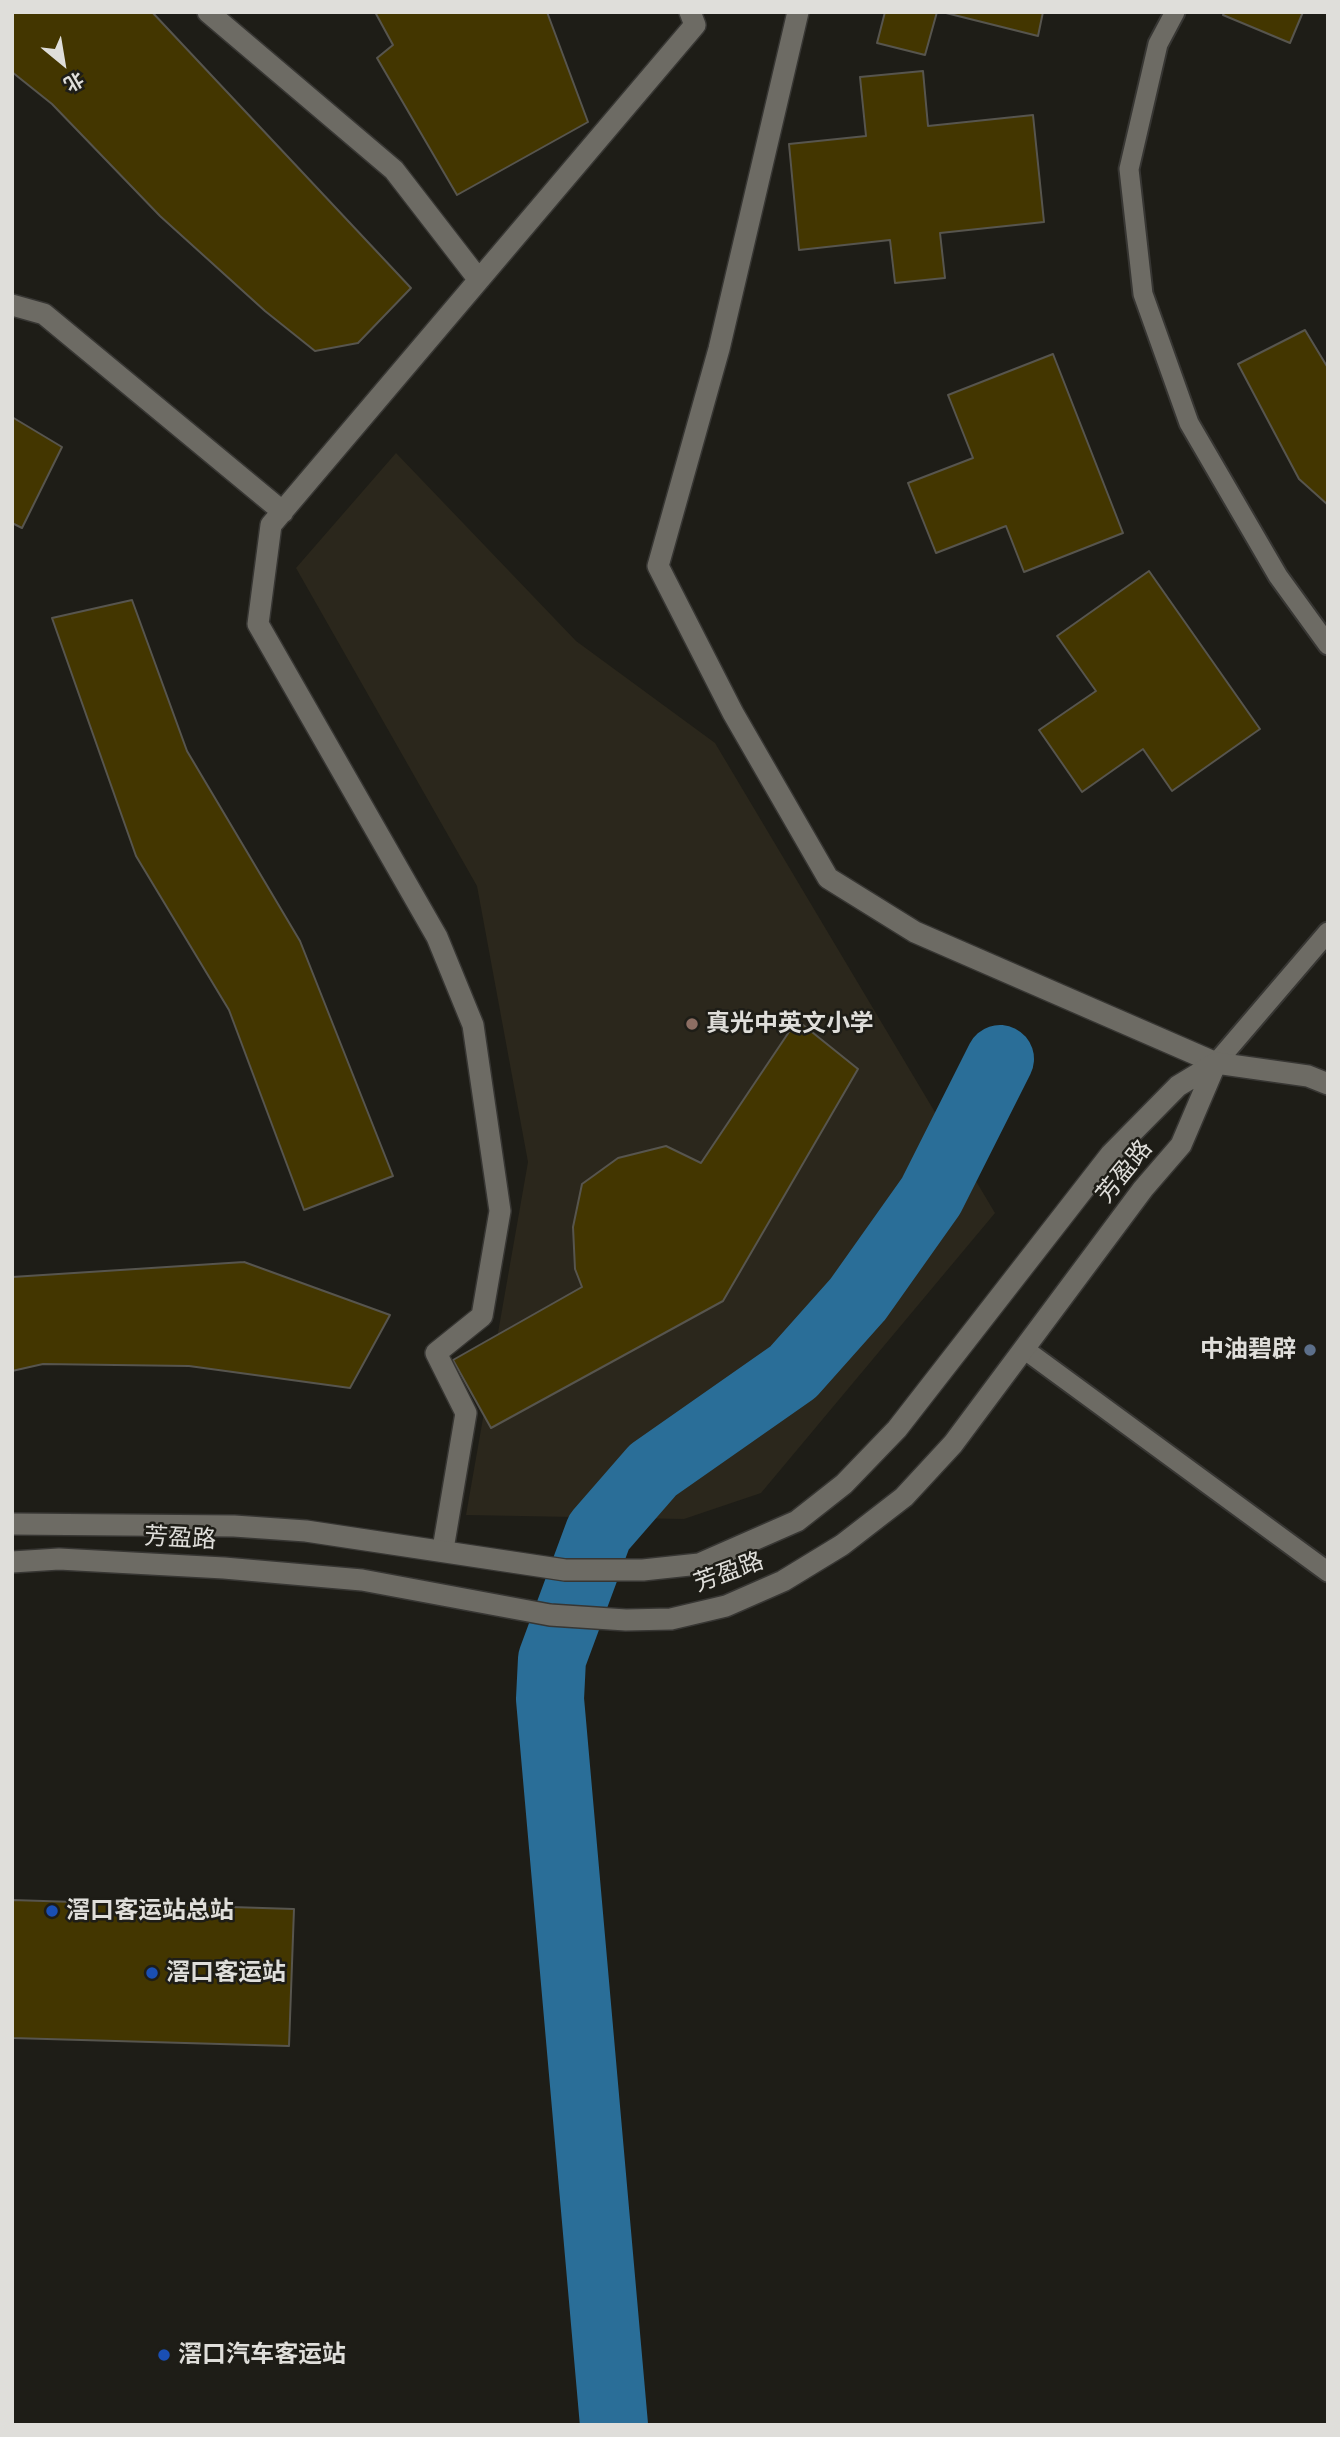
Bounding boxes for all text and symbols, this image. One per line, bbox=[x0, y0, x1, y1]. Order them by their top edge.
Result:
north arrow bbox=[28, 28, 98, 98]
text: 北 bbox=[60, 68, 87, 95]
place label: 真光中英文小学 bbox=[706, 1010, 874, 1038]
marker: 真光中英文小学 bbox=[684, 1016, 700, 1032]
street label: 芳盈路 bbox=[1091, 1135, 1159, 1209]
place label: 中油碧辟 bbox=[1200, 1336, 1296, 1364]
marker: 中油碧辟 bbox=[1302, 1342, 1318, 1358]
street label: 芳盈路 bbox=[143, 1523, 217, 1555]
street label: 芳盈路 bbox=[690, 1547, 768, 1599]
place label: 滘口客运站总站 bbox=[66, 1897, 234, 1925]
marker: 滘口客运站总站 bbox=[44, 1903, 60, 1919]
place label: 滘口客运站 bbox=[166, 1959, 286, 1987]
marker: 滘口客运站 bbox=[144, 1965, 160, 1981]
place label: 滘口汽车客运站 bbox=[178, 2341, 346, 2369]
marker: 滘口汽车客运站 bbox=[156, 2347, 172, 2363]

